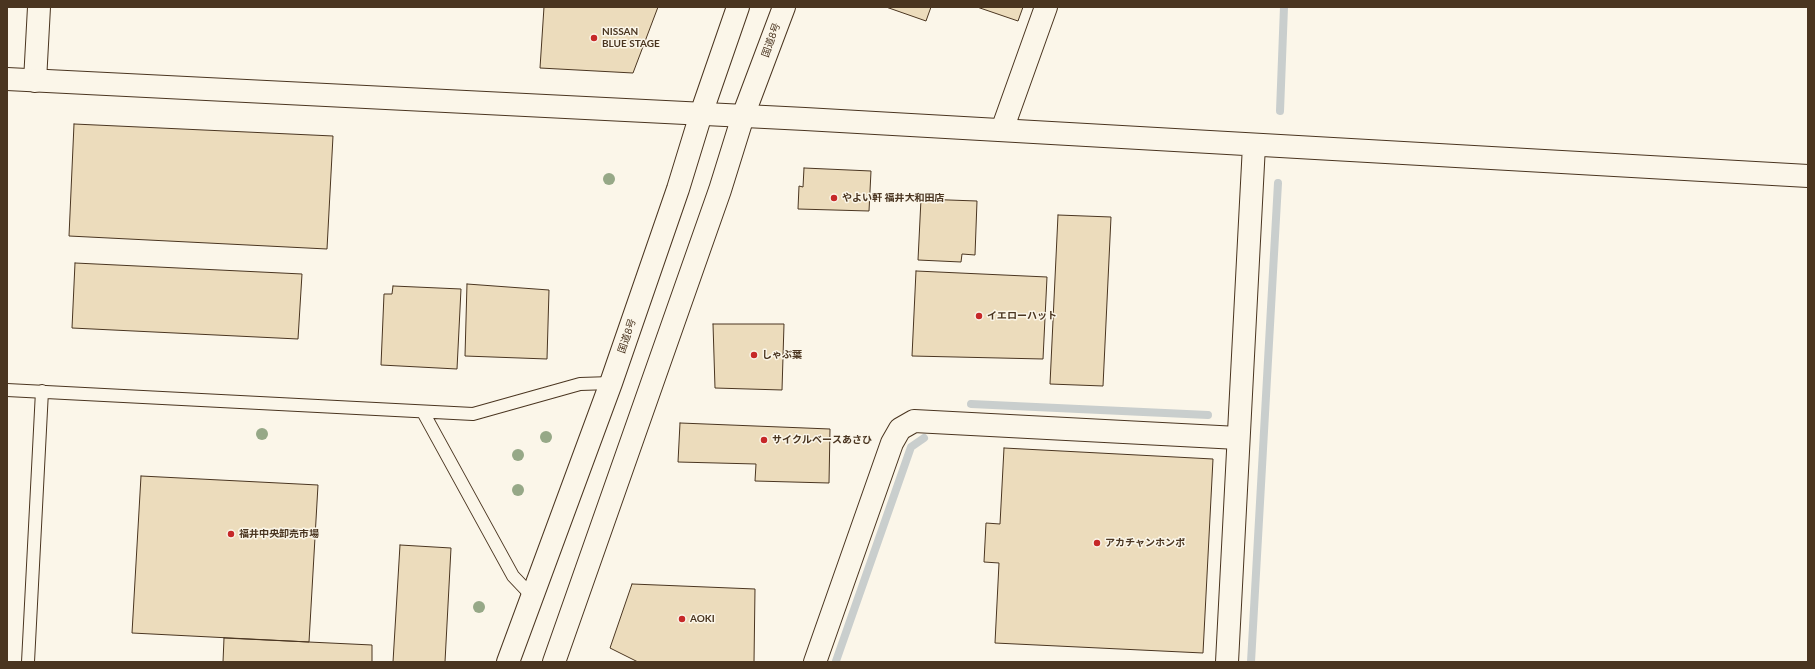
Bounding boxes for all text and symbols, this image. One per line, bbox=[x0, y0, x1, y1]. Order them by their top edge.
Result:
street label: 国道8号 bbox=[759, 21, 783, 59]
place label: NISSAN BLUE STAGE bbox=[602, 26, 660, 50]
marker: NISSAN BLUE STAGE bbox=[589, 33, 599, 43]
place label: やよい軒 福井大和田店 bbox=[842, 192, 944, 204]
marker: やよい軒 福井大和田店 bbox=[829, 193, 839, 203]
place label: イエローハット bbox=[987, 310, 1057, 322]
marker: イエローハット bbox=[974, 311, 984, 321]
street label: 国道8号 bbox=[615, 317, 639, 355]
place label: しゃぶ葉 bbox=[762, 349, 802, 361]
marker: しゃぶ葉 bbox=[749, 350, 759, 360]
place label: サイクルベースあさひ bbox=[772, 434, 872, 446]
marker: サイクルベースあさひ bbox=[759, 435, 769, 445]
place label: 福井中央卸売市場 bbox=[239, 528, 319, 540]
marker: 福井中央卸売市場 bbox=[226, 529, 236, 539]
place label: アカチャンホンポ bbox=[1105, 537, 1185, 549]
marker: アカチャンホンポ bbox=[1092, 538, 1102, 548]
place label: AOKI bbox=[690, 613, 715, 625]
marker: AOKI bbox=[677, 614, 687, 624]

